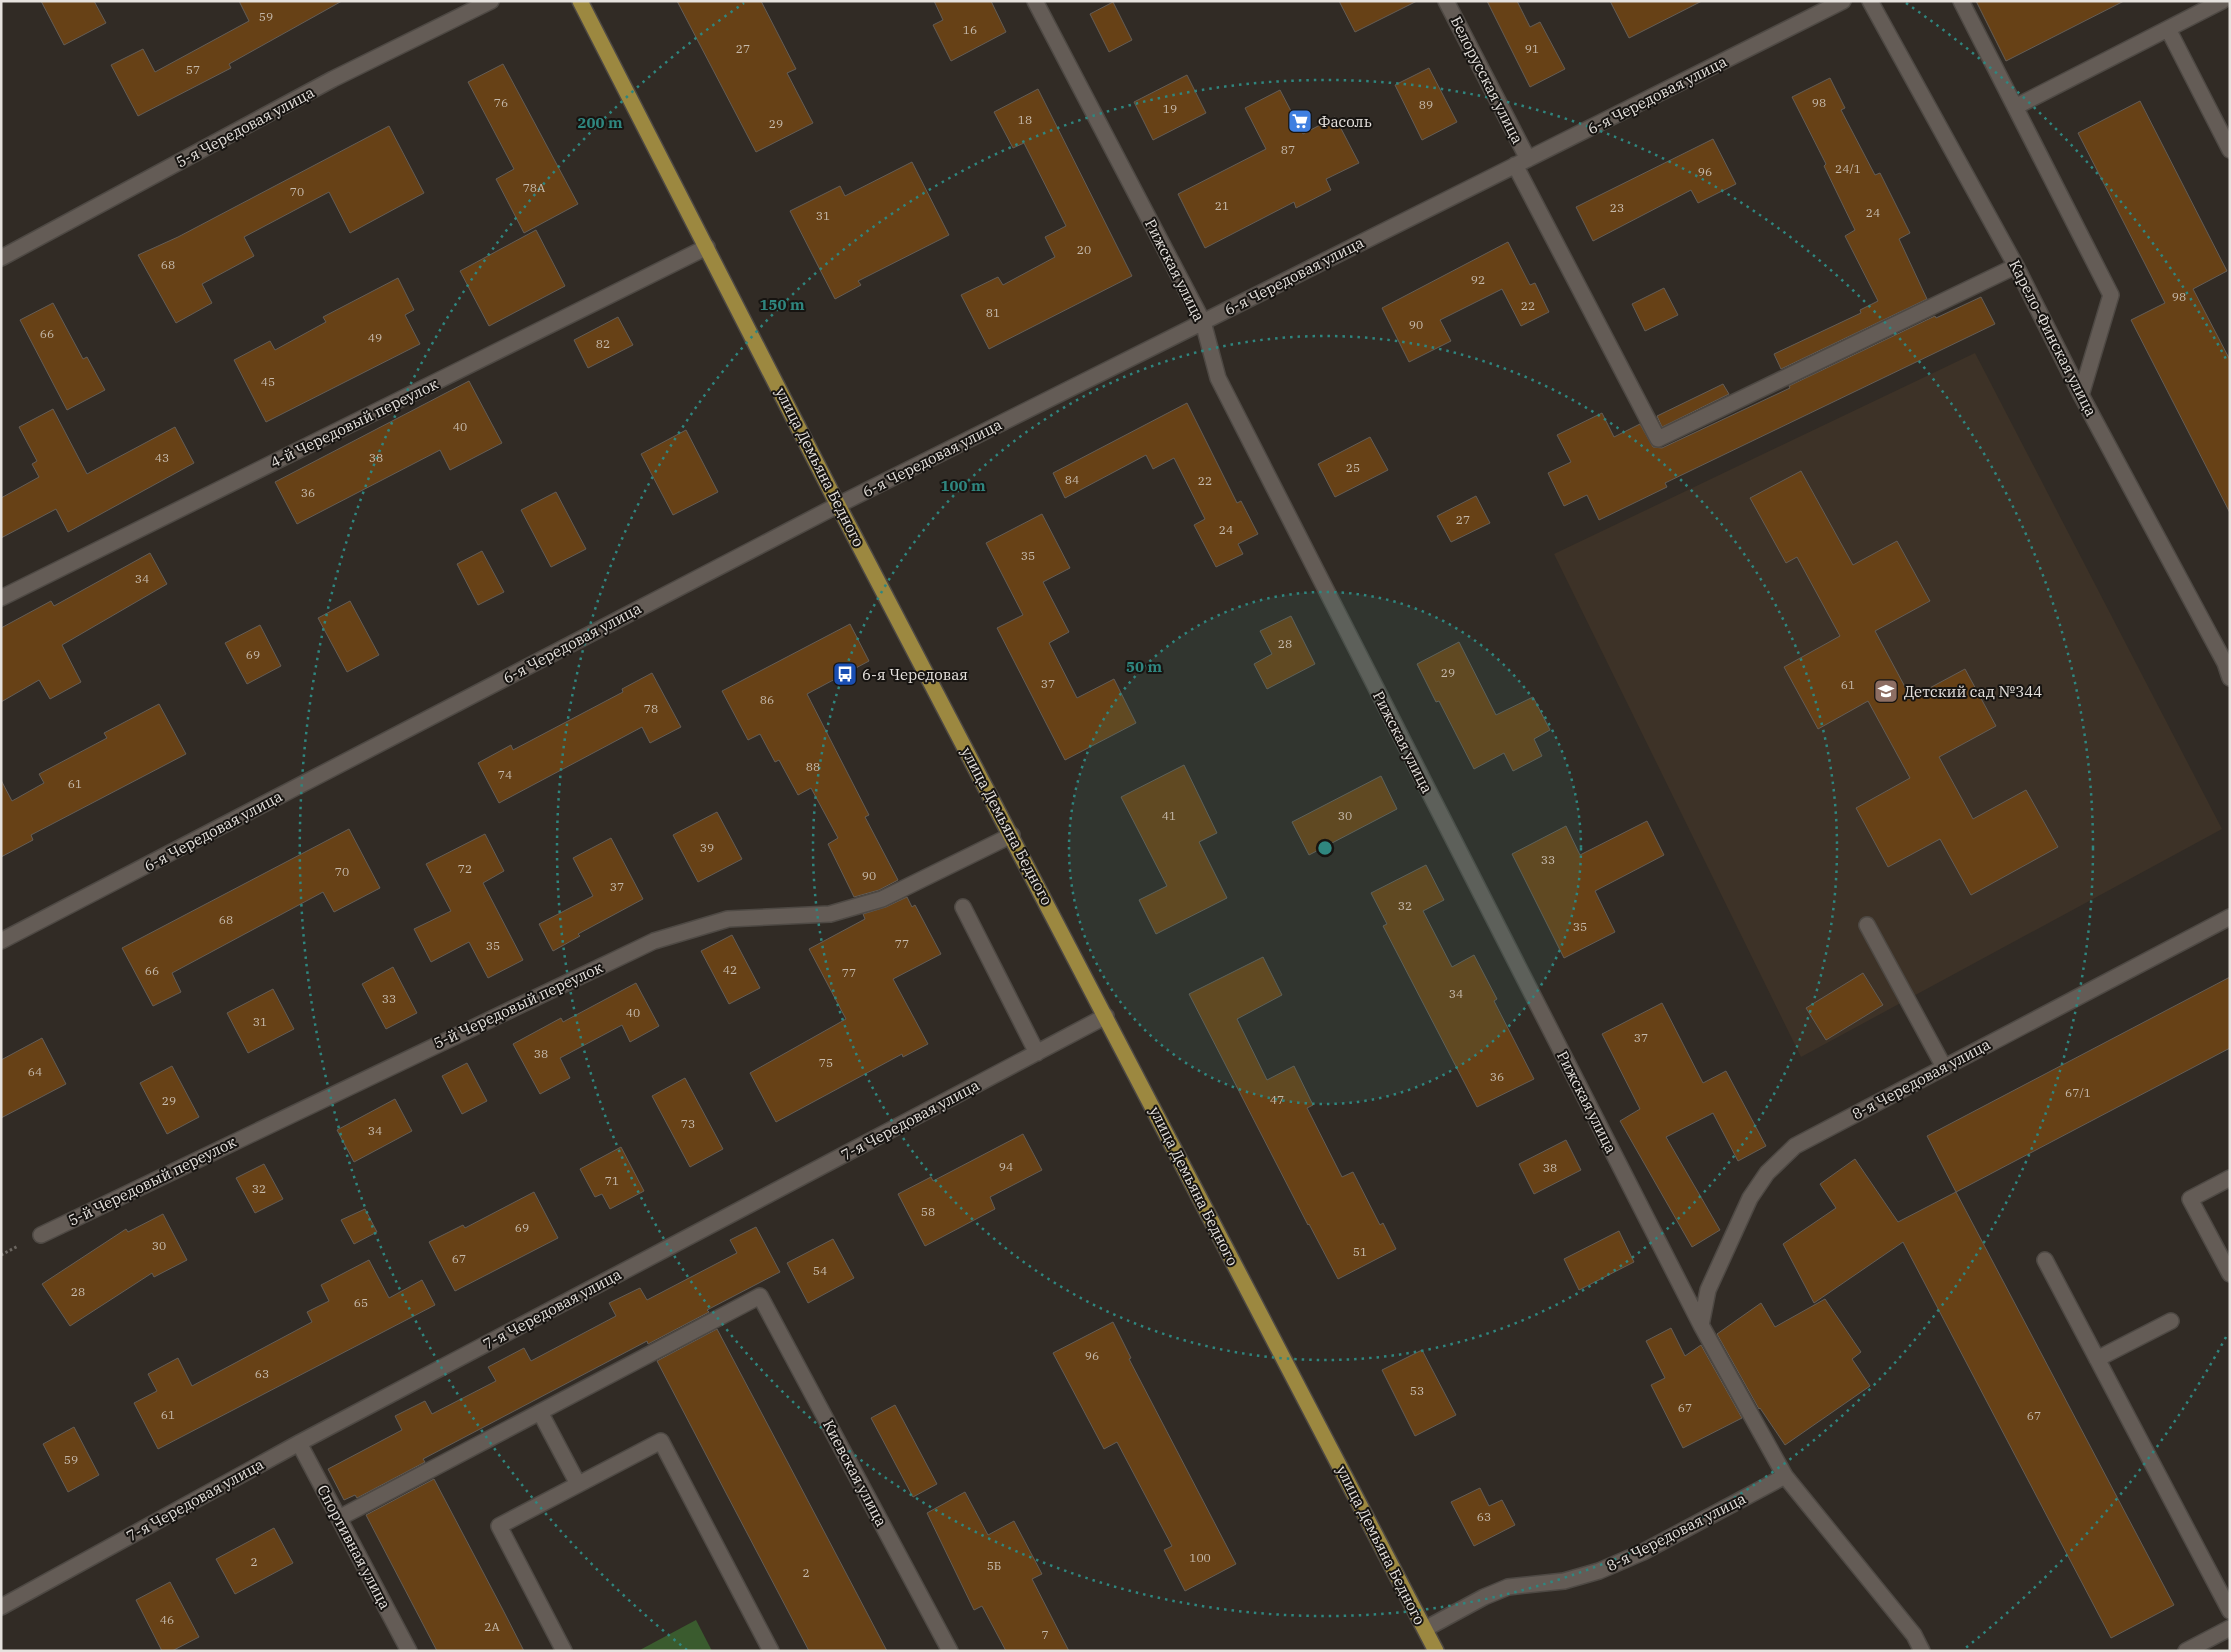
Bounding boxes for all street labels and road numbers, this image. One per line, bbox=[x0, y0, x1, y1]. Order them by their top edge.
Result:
street label: Белорусская улица bbox=[1447, 13, 1527, 147]
street label: 6-я Чередовая улица bbox=[1584, 52, 1730, 138]
street label: 5-я Чередовая улица bbox=[173, 82, 317, 172]
street label: Рижская улица bbox=[1141, 216, 1209, 324]
street label: 6-я Чередовая улица bbox=[1221, 233, 1367, 319]
street label: Карело-Финская улица bbox=[2005, 257, 2101, 419]
street label: 4-й Чередовый переулок bbox=[267, 374, 441, 472]
street label: улица Демьяна Бедного bbox=[772, 384, 868, 550]
street label: 6-я Чередовая улица bbox=[859, 415, 1005, 501]
street label: 6-я Чередовая улица bbox=[500, 598, 644, 688]
street label: Рижская улица bbox=[1369, 688, 1437, 796]
street label: улица Демьяна Бедного bbox=[957, 744, 1057, 908]
street label: 6-я Чередовая улица bbox=[141, 786, 285, 876]
street label: 5-й Чередовый переулок bbox=[430, 957, 606, 1053]
street label: 8-я Чередовая улица bbox=[1849, 1034, 1993, 1124]
street label: Рижская улица bbox=[1553, 1048, 1621, 1156]
street label: 7-я Чередовая улица bbox=[838, 1075, 982, 1165]
street label: улица Демьяна Бедного bbox=[1146, 1103, 1242, 1269]
street label: 5-й Чередовый переулок bbox=[65, 1132, 239, 1230]
street label: 7-я Чередовая улица bbox=[480, 1264, 624, 1354]
street label: Киевская улица bbox=[819, 1417, 891, 1529]
street label: 7-я Чередовая улица bbox=[123, 1454, 267, 1546]
street label: улица Демьяна Бедного bbox=[1333, 1462, 1429, 1628]
street label: Спортивная улица bbox=[313, 1482, 395, 1612]
street label: 8-я Чередовая улица bbox=[1603, 1489, 1749, 1575]

